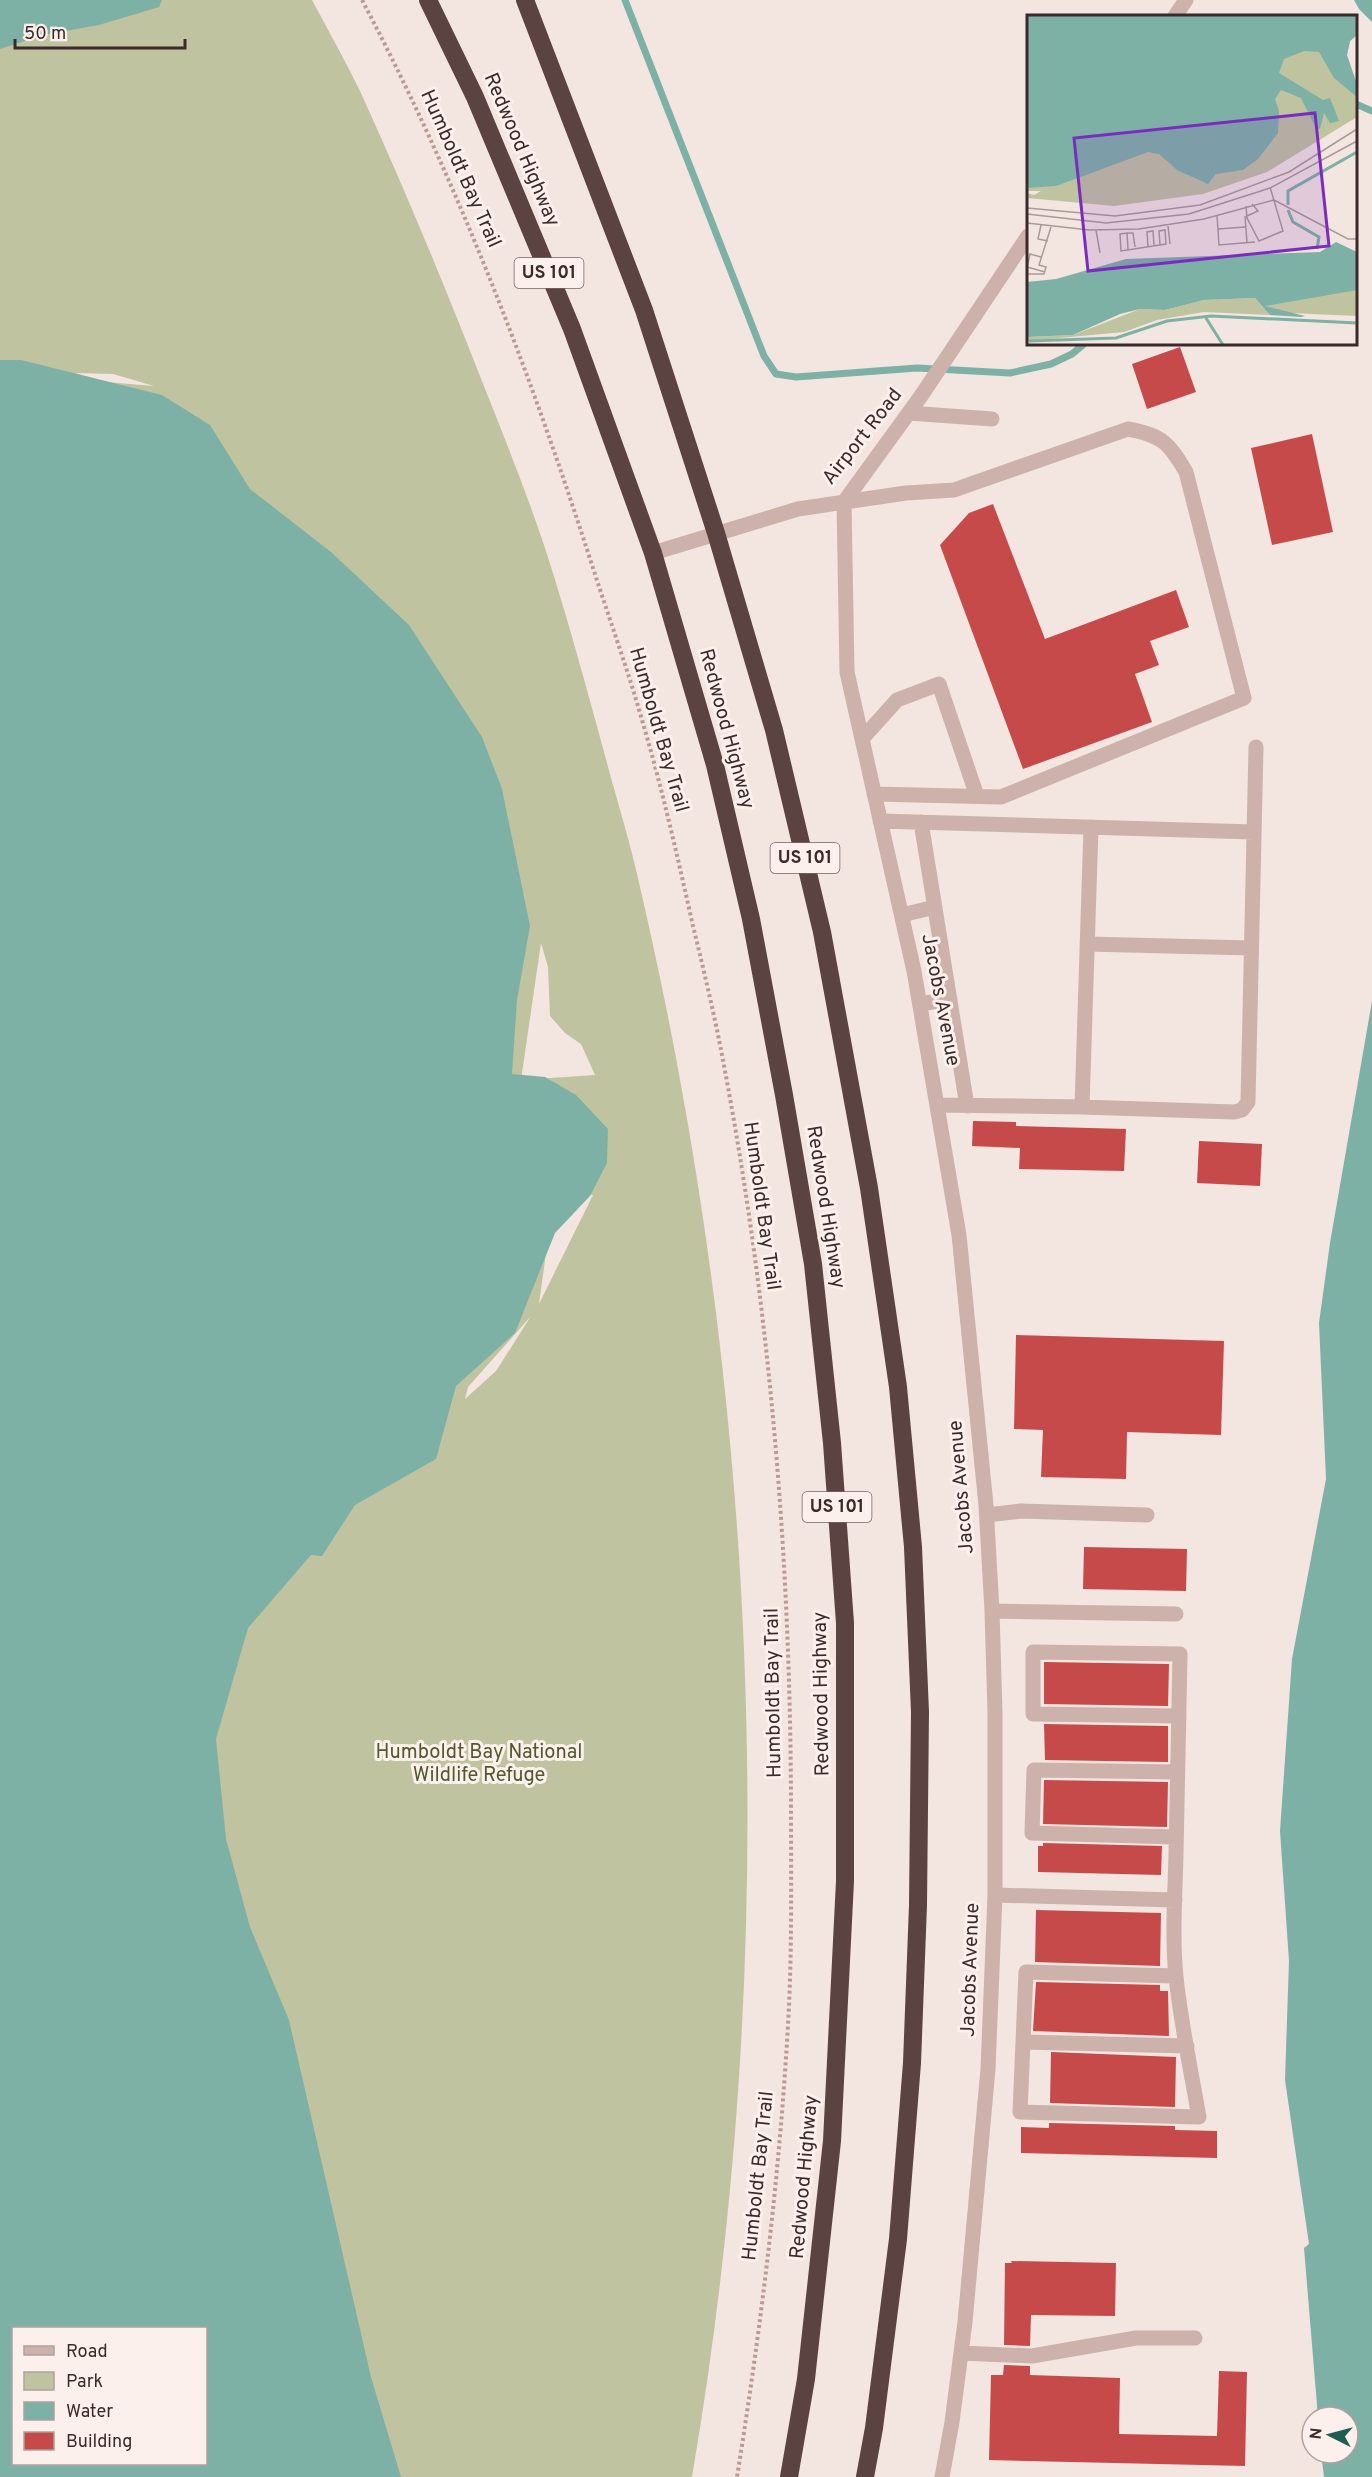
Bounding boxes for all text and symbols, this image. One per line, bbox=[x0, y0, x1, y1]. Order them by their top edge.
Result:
scale bar bbox=[15, 12, 184, 50]
inset map bbox=[1027, 15, 1357, 345]
text: 50 m bbox=[24, 23, 66, 46]
street label: Redwood Highway bbox=[477, 69, 565, 231]
street label: Humboldt Bay Trail bbox=[414, 86, 506, 252]
road number: US 101 bbox=[514, 258, 584, 288]
street label: Airport Road bbox=[817, 383, 909, 491]
street label: Humboldt Bay Trail bbox=[622, 645, 694, 815]
street label: Redwood Highway bbox=[692, 646, 760, 812]
road number: US 101 bbox=[770, 843, 840, 873]
street label: Jacobs Avenue bbox=[914, 932, 966, 1068]
street label: Humboldt Bay Trail bbox=[736, 1120, 786, 1292]
street label: Redwood Highway bbox=[799, 1124, 851, 1290]
street label: Jacobs Avenue bbox=[943, 1419, 981, 1555]
road number: US 101 bbox=[802, 1492, 872, 1522]
street label: Humboldt Bay Trail bbox=[760, 1608, 788, 1778]
street label: Redwood Highway bbox=[808, 1611, 836, 1777]
park label: Humboldt Bay National Wildlife Refuge bbox=[375, 1740, 583, 1789]
street label: Jacobs Avenue bbox=[956, 1902, 986, 2038]
street label: Humboldt Bay Trail bbox=[737, 2090, 781, 2262]
street label: Redwood Highway bbox=[785, 2094, 825, 2260]
legend bbox=[12, 2327, 207, 2465]
text: Road bbox=[66, 2341, 108, 2364]
text: Park bbox=[66, 2371, 103, 2394]
text: Water bbox=[66, 2401, 113, 2424]
north arrow bbox=[1300, 2405, 1360, 2465]
text: N bbox=[1307, 2427, 1328, 2440]
text: Building bbox=[66, 2431, 132, 2454]

